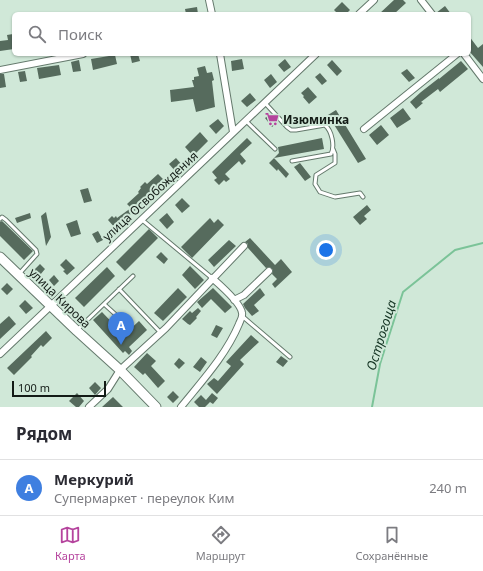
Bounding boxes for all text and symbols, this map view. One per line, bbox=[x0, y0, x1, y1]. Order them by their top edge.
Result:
search box bbox=[12, 12, 471, 56]
icon: search bbox=[26, 23, 48, 45]
text: Поиск bbox=[58, 24, 103, 44]
supermarket icon: Изюминка bbox=[264, 111, 280, 127]
place label: Изюминка bbox=[283, 111, 349, 128]
street label: улица Освобождения bbox=[99, 147, 201, 245]
your location bbox=[316, 240, 336, 260]
street label: улица Кирова bbox=[25, 264, 95, 332]
water label: Острогоща bbox=[362, 297, 400, 372]
pin: A bbox=[108, 312, 134, 345]
scale bar bbox=[12, 379, 106, 398]
text: 100 m bbox=[18, 380, 50, 395]
text: Рядом bbox=[16, 422, 72, 445]
text: Меркурий bbox=[54, 469, 134, 489]
text: A bbox=[25, 479, 34, 497]
text: 240 m bbox=[429, 479, 467, 497]
text: Супермаркет · переулок Ким bbox=[54, 489, 234, 507]
tab: Карта bbox=[55, 524, 86, 563]
tab: Маршрут bbox=[196, 524, 245, 563]
tab: Сохранённые bbox=[355, 524, 428, 563]

